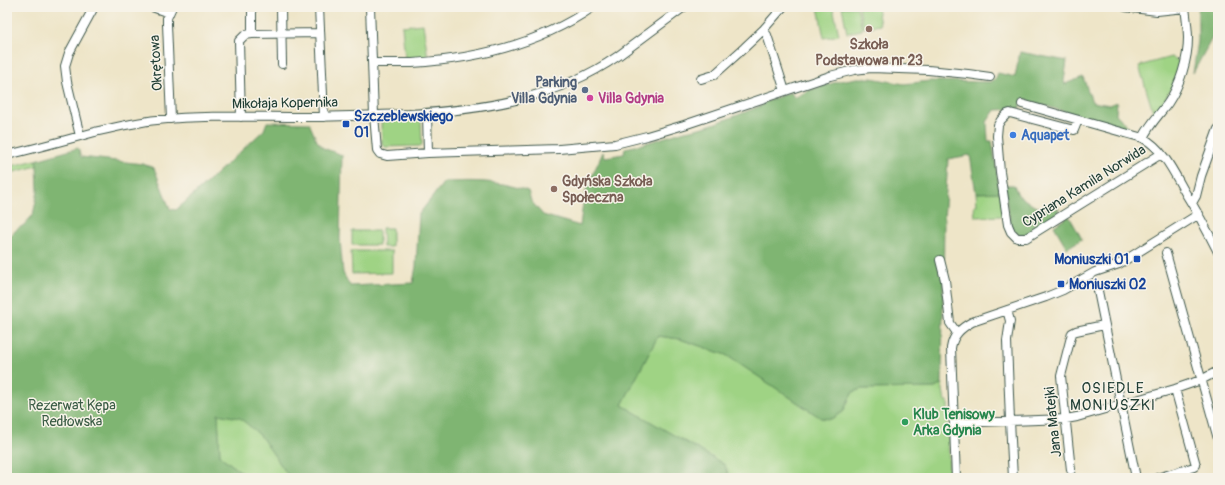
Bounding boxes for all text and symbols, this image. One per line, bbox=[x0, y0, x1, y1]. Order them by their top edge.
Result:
marker: Szkoła Podstawowa nr 23 bbox=[864, 24, 874, 34]
street label: Okrętowa bbox=[146, 34, 166, 92]
place label: Szkoła Podstawowa nr 23 bbox=[815, 36, 923, 69]
place label: Parking Villa Gdynia bbox=[511, 74, 577, 107]
marker: Parking Villa Gdynia bbox=[580, 85, 590, 95]
place label: Villa Gdynia bbox=[598, 90, 665, 107]
marker: Villa Gdynia bbox=[585, 93, 595, 103]
street label: Mikołaja Kopernika bbox=[232, 94, 338, 112]
place label: Szczeblewskiego 01 bbox=[354, 108, 454, 141]
marker: Szczeblewskiego 01 bbox=[341, 119, 351, 129]
place label: Aquapet bbox=[1021, 127, 1070, 144]
marker: Aquapet bbox=[1008, 130, 1018, 140]
street label: Cypriana Kamila Norwida bbox=[1019, 141, 1149, 231]
place label: Gdyńska Szkoła Społeczna bbox=[562, 173, 653, 206]
marker: Gdyńska Szkoła Społeczna bbox=[549, 184, 559, 194]
place label: Moniuszki 01 bbox=[1054, 251, 1129, 268]
marker: Moniuszki 01 bbox=[1132, 254, 1142, 264]
place label: Moniuszki 02 bbox=[1069, 276, 1146, 293]
marker: Moniuszki 02 bbox=[1056, 279, 1066, 289]
district label: OSIEDLE MONIUSZKI bbox=[1070, 379, 1156, 415]
street label: Jana Matejki bbox=[1041, 385, 1065, 458]
park label: Rezerwat Kępa Redłowska bbox=[28, 397, 116, 430]
place label: Klub Tenisowy Arka Gdynia bbox=[913, 406, 995, 439]
marker: Klub Tenisowy Arka Gdynia bbox=[900, 417, 910, 427]

